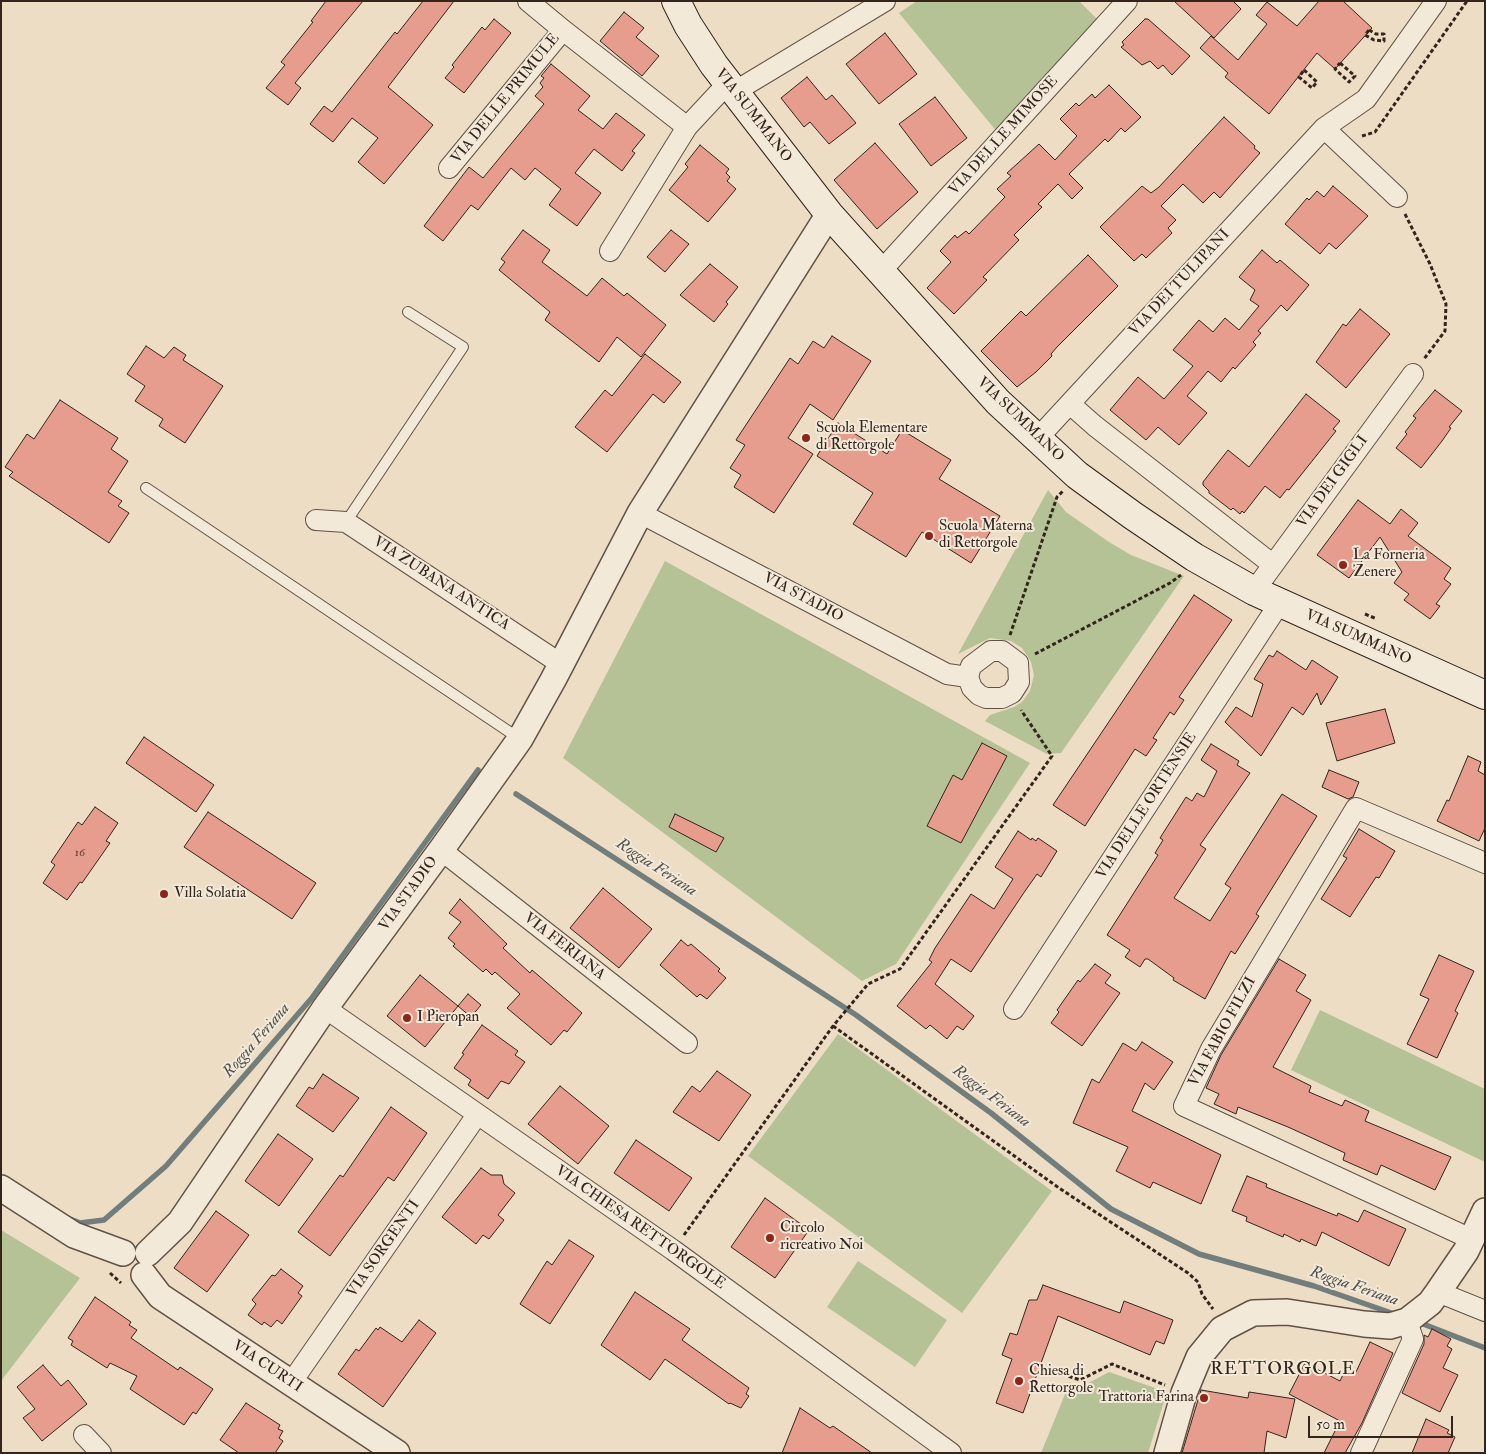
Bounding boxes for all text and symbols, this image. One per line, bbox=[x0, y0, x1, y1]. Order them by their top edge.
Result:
street label: VIA DELLE PRIMULE bbox=[448, 30, 564, 168]
street label: VIA SUMMANO bbox=[711, 65, 795, 167]
street label: VIA DELLE MIMOSE bbox=[946, 73, 1062, 199]
street label: VIA DEI TULIPANI bbox=[1126, 226, 1234, 340]
street label: VIA SUMMANO bbox=[973, 374, 1067, 466]
place label: Scuola Elementare di Rettorgole bbox=[816, 420, 928, 455]
marker: Scuola Elementare di Rettorgole bbox=[800, 432, 812, 444]
street label: VIA DEI GIGLI bbox=[1294, 432, 1372, 532]
place label: Scuola Materna di Rettorgole bbox=[939, 518, 1033, 553]
marker: Scuola Materna di Rettorgole bbox=[923, 530, 935, 542]
street label: VIA ZUBANA ANTICA bbox=[369, 533, 513, 635]
place label: La Forneria Zenere bbox=[1353, 547, 1425, 582]
marker: La Forneria Zenere bbox=[1337, 559, 1349, 571]
street label: VIA STADIO bbox=[760, 569, 846, 627]
street label: VIA SUMMANO bbox=[1302, 607, 1414, 669]
street label: VIA DELLE ORTENSIE bbox=[1093, 729, 1201, 883]
water label: Roggia Feriana bbox=[612, 835, 700, 901]
house number: 16 bbox=[75, 846, 85, 860]
street label: VIA STADIO bbox=[376, 853, 442, 935]
place label: Villa Solatia bbox=[174, 885, 246, 903]
marker: Villa Solatia bbox=[158, 888, 170, 900]
street label: VIA FERIANA bbox=[520, 910, 608, 984]
street label: VIA FABIO FILZI bbox=[1185, 974, 1261, 1090]
water label: Roggia Feriana bbox=[220, 1000, 294, 1082]
place label: I Pieropan bbox=[417, 1009, 479, 1027]
marker: I Pieropan bbox=[401, 1012, 413, 1024]
water label: Roggia Feriana bbox=[948, 1062, 1034, 1132]
street label: VIA CHIESA RETTORGOLE bbox=[552, 1162, 728, 1294]
street label: VIA SORGENTI bbox=[344, 1197, 424, 1301]
place label: Circolo ricreativo Noi bbox=[780, 1220, 863, 1255]
marker: Circolo ricreativo Noi bbox=[764, 1232, 776, 1244]
water label: Roggia Feriana bbox=[1307, 1263, 1401, 1311]
street label: VIA CURTI bbox=[229, 1337, 305, 1397]
district label: RETTORGOLE bbox=[1209, 1359, 1357, 1381]
place label: Chiesa di Rettorgole bbox=[1029, 1363, 1093, 1398]
marker: Chiesa di Rettorgole bbox=[1013, 1375, 1025, 1387]
place label: Trattoria Farina bbox=[1098, 1389, 1194, 1407]
marker: Trattoria Farina bbox=[1198, 1392, 1210, 1404]
scale bar bbox=[1311, 1406, 1456, 1438]
text: 50 m bbox=[1316, 1415, 1345, 1434]

